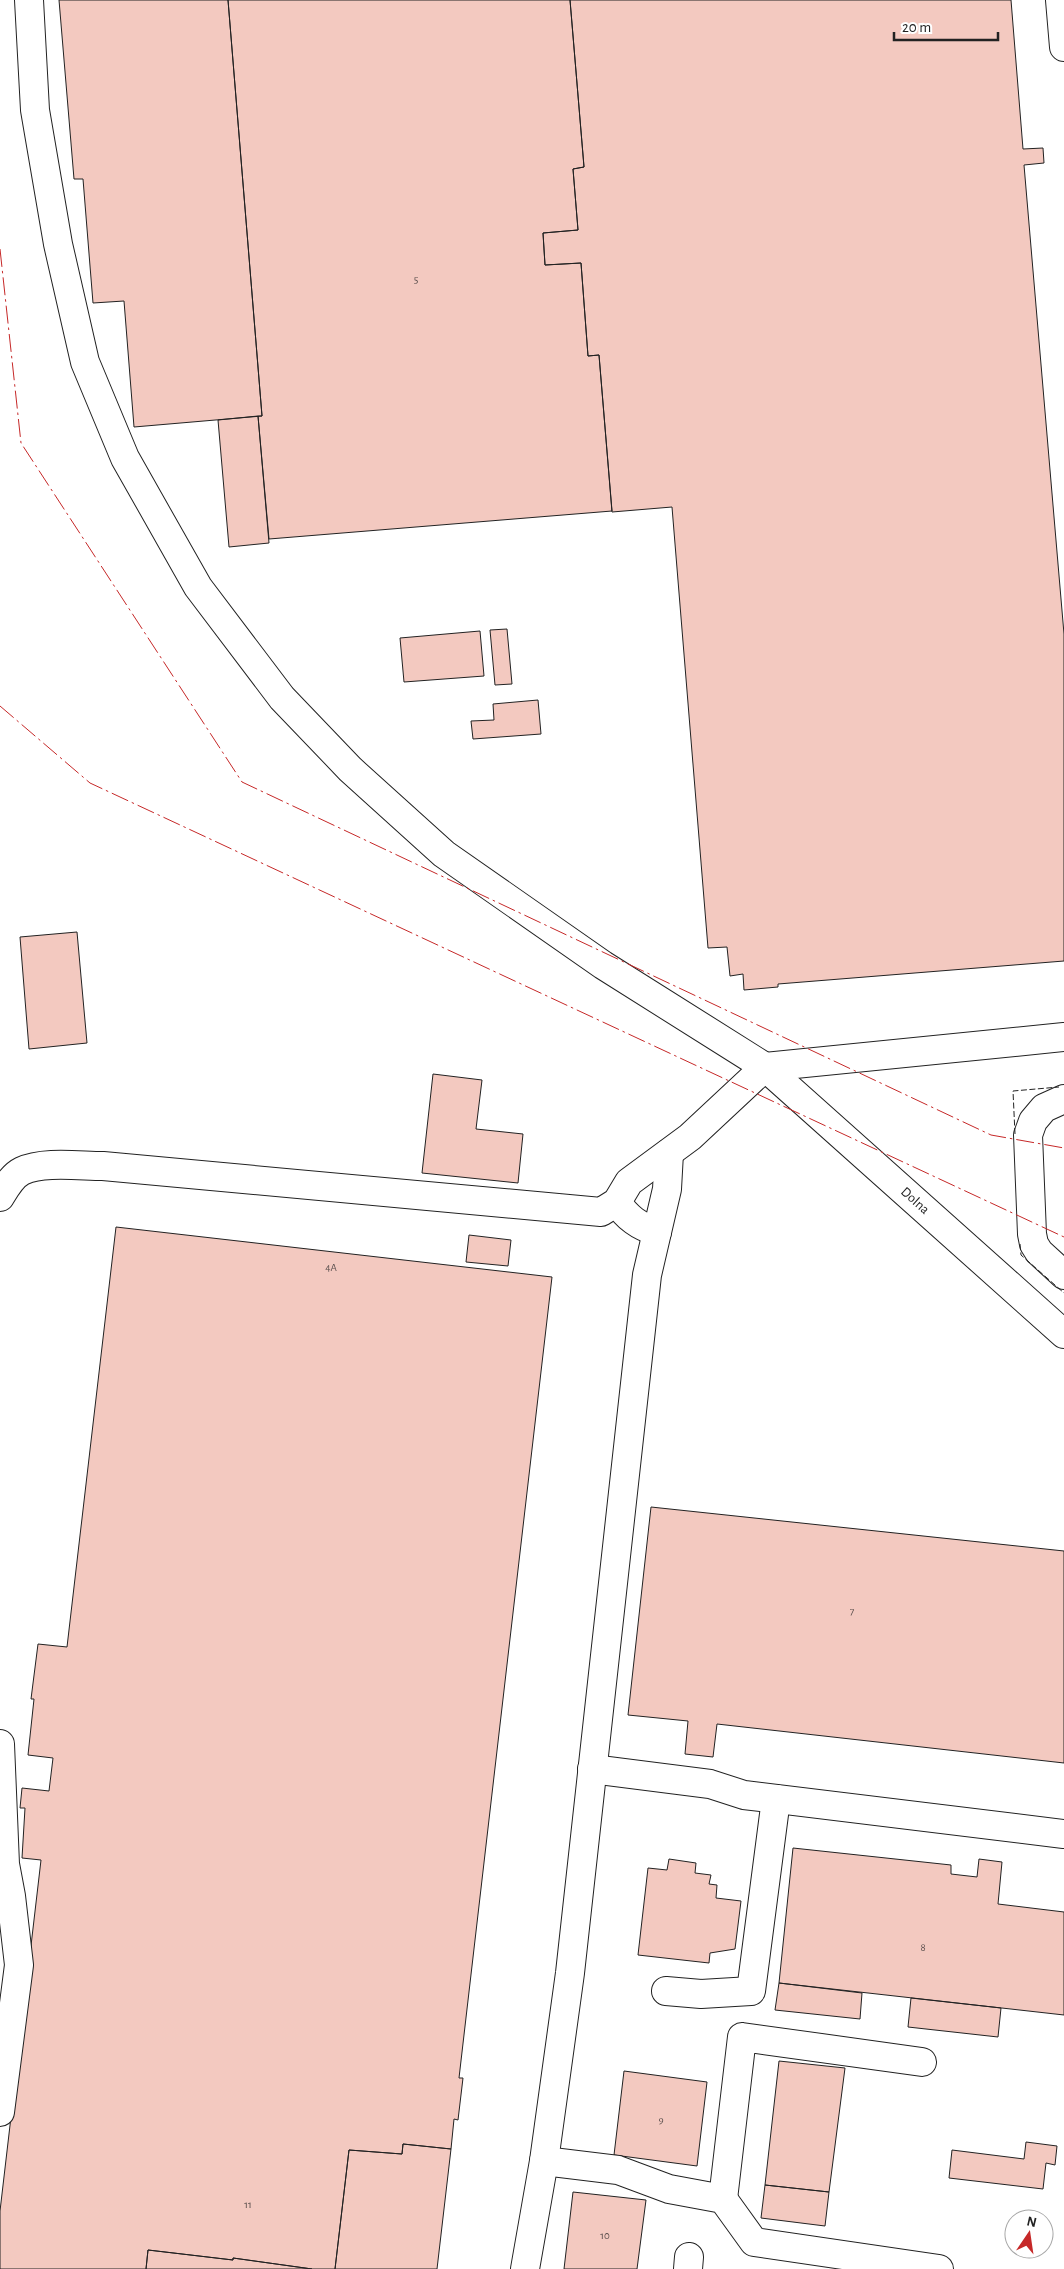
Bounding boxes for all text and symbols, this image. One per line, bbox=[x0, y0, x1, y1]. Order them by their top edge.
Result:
scale bar bbox=[894, 10, 998, 42]
text: 20 m bbox=[902, 20, 931, 35]
house number: 5 bbox=[414, 274, 419, 285]
street label: Dolna bbox=[898, 1185, 932, 1217]
house number: 4A bbox=[325, 1262, 337, 1273]
house number: 7 bbox=[850, 1606, 855, 1617]
house number: 8 bbox=[920, 1942, 926, 1953]
house number: 9 bbox=[658, 2114, 664, 2125]
house number: 11 bbox=[244, 2199, 252, 2210]
north arrow bbox=[1004, 2209, 1054, 2259]
text: N bbox=[1025, 2214, 1038, 2230]
house number: 10 bbox=[600, 2230, 610, 2241]

